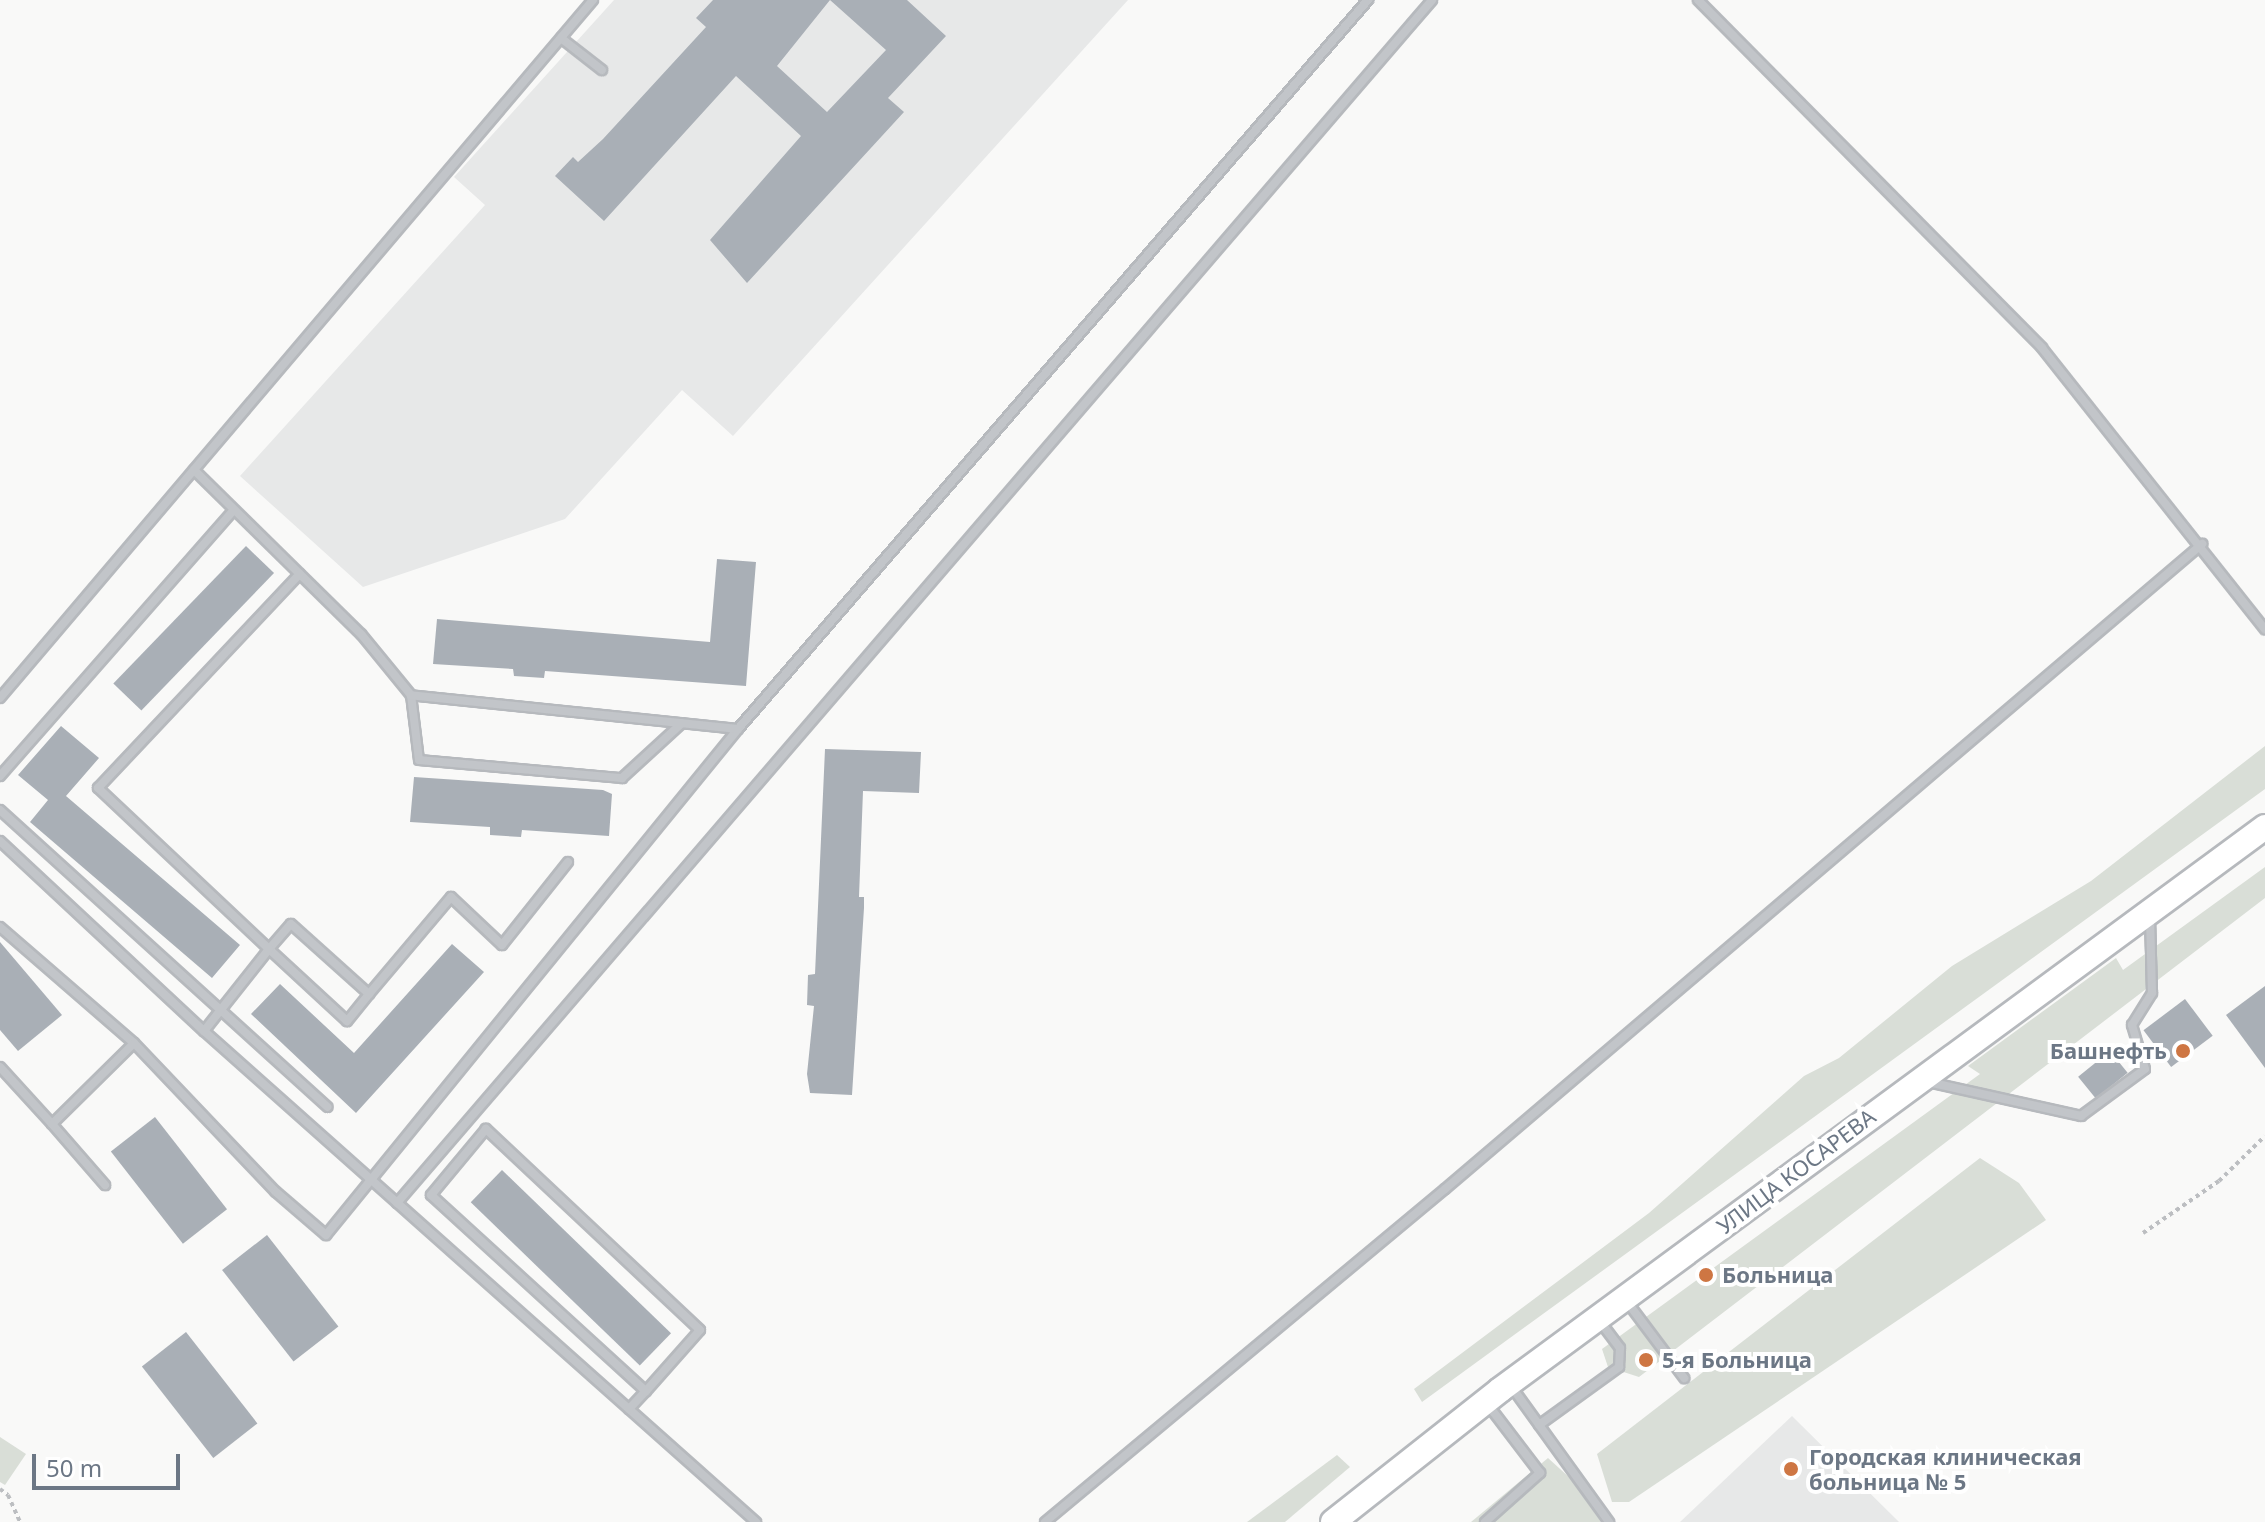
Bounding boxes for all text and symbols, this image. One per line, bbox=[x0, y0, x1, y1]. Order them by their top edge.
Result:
place label: Башнефть bbox=[2050, 1038, 2167, 1064]
marker: Башнефть bbox=[2174, 1042, 2192, 1060]
street label: УЛИЦА КОСАРЕВА bbox=[1712, 1103, 1880, 1239]
place label: Больница bbox=[1722, 1262, 1833, 1288]
marker: Больница bbox=[1697, 1266, 1715, 1284]
place label: 5-я Больница bbox=[1662, 1347, 1812, 1373]
marker: 5-я Больница bbox=[1637, 1351, 1655, 1369]
scale bar bbox=[36, 1438, 184, 1488]
place label: Городская клиническая больница № 5 bbox=[1809, 1443, 2082, 1494]
text: 50 m bbox=[46, 1451, 102, 1484]
marker: Городская клиническая больница № 5 bbox=[1780, 1458, 1802, 1480]

